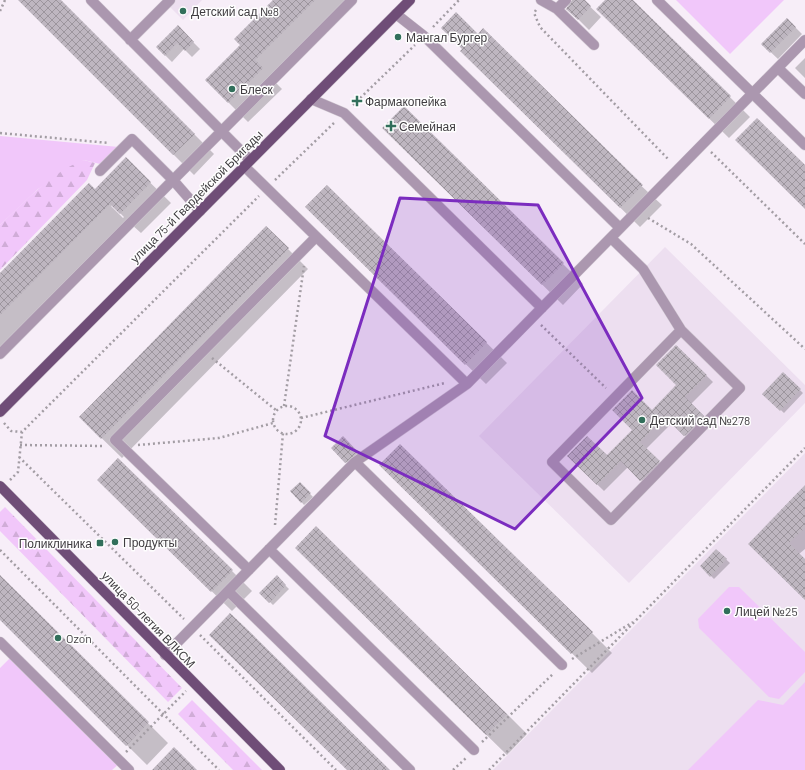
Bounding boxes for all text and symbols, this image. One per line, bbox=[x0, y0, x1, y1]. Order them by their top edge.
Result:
place label: Детский сад №8 bbox=[191, 4, 279, 19]
marker: Детский сад №8 bbox=[178, 6, 188, 16]
place label: Мангал Бургер bbox=[406, 30, 488, 45]
marker: Мангал Бургер bbox=[393, 32, 403, 42]
place label: Блеск bbox=[240, 82, 273, 96]
marker: Блеск bbox=[227, 84, 237, 94]
place label: Фармакопейка bbox=[365, 94, 447, 109]
marker: Фармакопейка bbox=[352, 96, 362, 106]
place label: Семейная bbox=[399, 119, 456, 133]
marker: Семейная bbox=[386, 121, 396, 131]
street label: улица 75-й Гвардейской Бригады bbox=[127, 127, 266, 266]
place label: Детский сад №278 bbox=[650, 413, 750, 428]
marker: Детский сад №278 bbox=[637, 415, 647, 425]
place label: Продукты bbox=[123, 535, 177, 550]
place label: Поликлиника bbox=[19, 536, 92, 550]
marker: Продукты bbox=[110, 537, 120, 547]
marker: Поликлиника bbox=[95, 538, 105, 548]
street label: улица 50-летия ВЛКСМ bbox=[99, 568, 199, 671]
place label: Лицей №25 bbox=[735, 604, 798, 619]
marker: Лицей №25 bbox=[722, 606, 732, 616]
place label: Ozon bbox=[66, 631, 92, 645]
marker: Ozon bbox=[53, 633, 63, 643]

